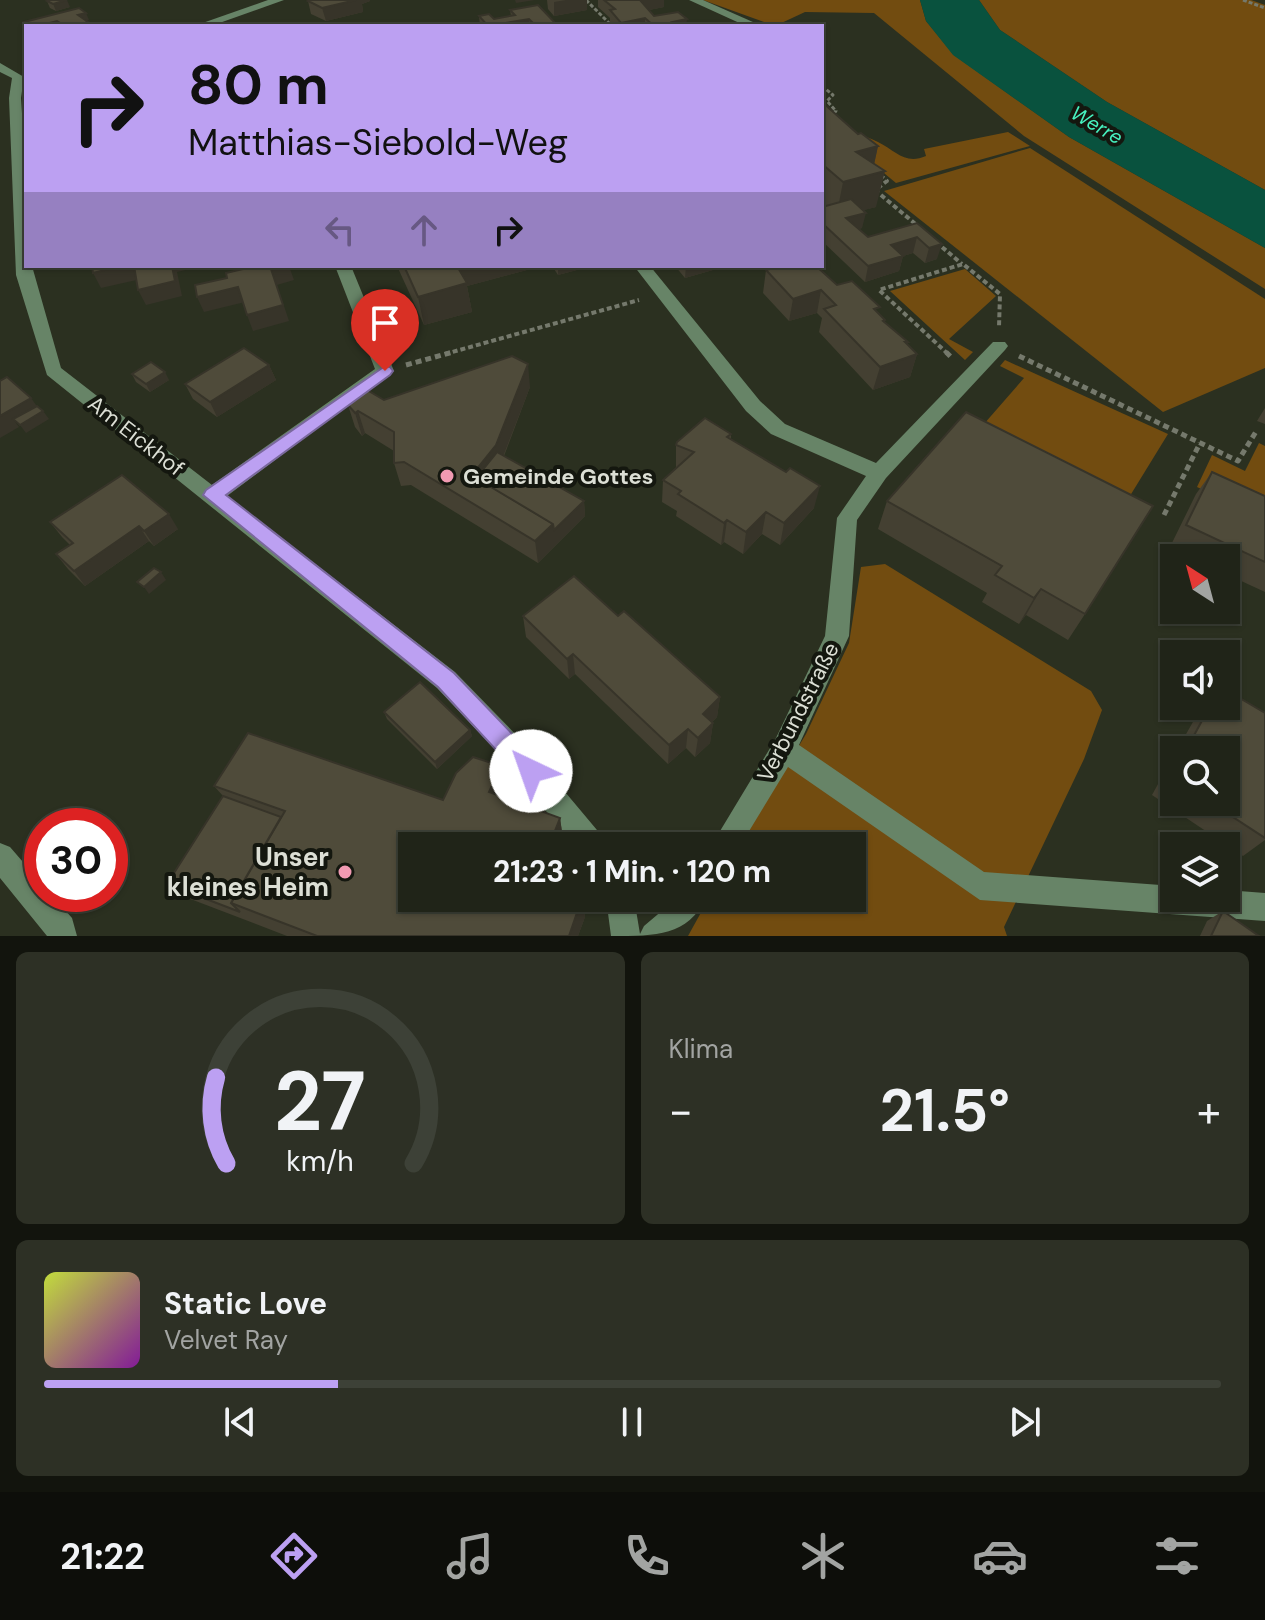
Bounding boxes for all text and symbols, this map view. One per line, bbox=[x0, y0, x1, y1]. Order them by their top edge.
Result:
text: 80 m bbox=[188, 48, 329, 121]
icon: right bbox=[56, 56, 160, 160]
water label: Werre bbox=[1066, 100, 1128, 150]
text: Matthias-Siebold-Weg bbox=[188, 119, 568, 166]
icon: left bbox=[318, 208, 362, 252]
icon: ahead bbox=[402, 208, 446, 252]
icon: right bbox=[486, 208, 530, 252]
pin bbox=[351, 289, 419, 371]
icon: arrive bbox=[363, 301, 407, 345]
street label: Am Eickhof bbox=[82, 389, 190, 483]
place label: Gemeinde Gottes bbox=[463, 462, 654, 491]
marker: Gemeinde Gottes bbox=[438, 467, 456, 485]
north arrow bbox=[1160, 544, 1240, 624]
map controls bbox=[1160, 544, 1240, 912]
street label: Verbundstraße bbox=[750, 637, 846, 787]
button: sound bbox=[1160, 640, 1240, 720]
position arrow bbox=[489, 729, 573, 813]
button: search bbox=[1160, 736, 1240, 816]
speed limit sign: 30 bbox=[24, 808, 128, 912]
button: layers bbox=[1160, 832, 1240, 912]
place label: Unser kleines Heim bbox=[167, 840, 329, 904]
text: 21:23 · 1 Min. · 120 m bbox=[493, 852, 771, 891]
marker: Unser kleines Heim bbox=[336, 863, 354, 881]
text: Klima bbox=[669, 1032, 733, 1066]
text: 27 bbox=[274, 1047, 366, 1156]
text: 21.5° bbox=[879, 1071, 1010, 1150]
text: − bbox=[669, 1082, 693, 1140]
text: + bbox=[1197, 1082, 1221, 1140]
text: km/h bbox=[286, 1143, 354, 1180]
text: Static Love bbox=[164, 1284, 327, 1323]
text: Velvet Ray bbox=[164, 1323, 288, 1357]
icon: previous bbox=[218, 1400, 262, 1444]
icon: pause bbox=[610, 1400, 654, 1444]
icon: next bbox=[1003, 1400, 1047, 1444]
icon: directions bbox=[266, 1528, 322, 1584]
icon: music bbox=[442, 1528, 498, 1584]
icon: phone bbox=[619, 1528, 675, 1584]
icon: climate bbox=[795, 1528, 851, 1584]
icon: car bbox=[972, 1528, 1028, 1584]
icon: filters bbox=[1149, 1528, 1205, 1584]
text: 21:22 bbox=[60, 1533, 145, 1580]

